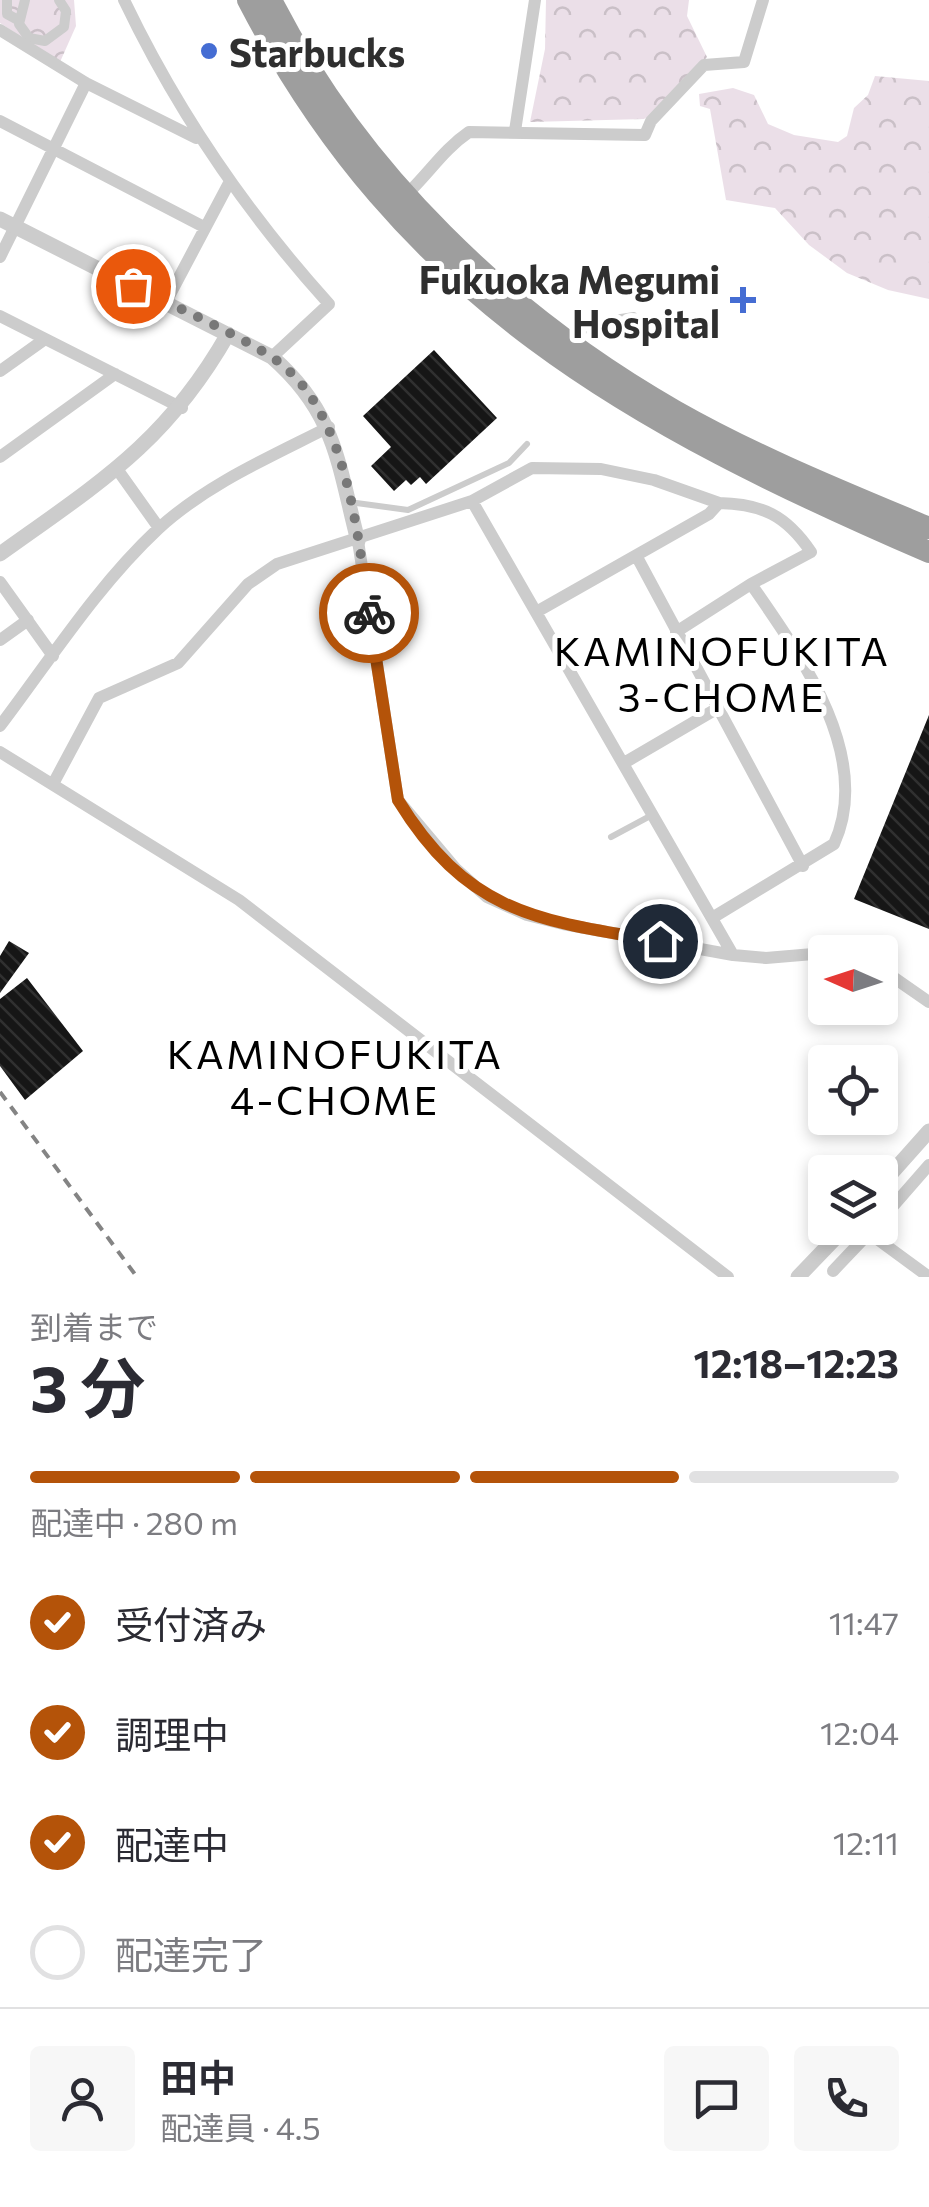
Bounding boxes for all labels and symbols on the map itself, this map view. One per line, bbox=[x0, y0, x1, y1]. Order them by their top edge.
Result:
place label: Starbucks bbox=[229, 28, 405, 75]
marker: Starbucks bbox=[198, 40, 220, 62]
pin bbox=[91, 244, 176, 329]
place label: Fukuoka Megumi Hospital bbox=[419, 255, 720, 346]
marker: Fukuoka Megumi Hospital bbox=[730, 287, 756, 313]
courier bbox=[319, 563, 419, 663]
district label: KAMINOFUKITA 3-CHOME bbox=[554, 625, 890, 720]
pin bbox=[618, 899, 703, 984]
north arrow bbox=[808, 935, 898, 1025]
district label: KAMINOFUKITA 4-CHOME bbox=[167, 1028, 503, 1123]

